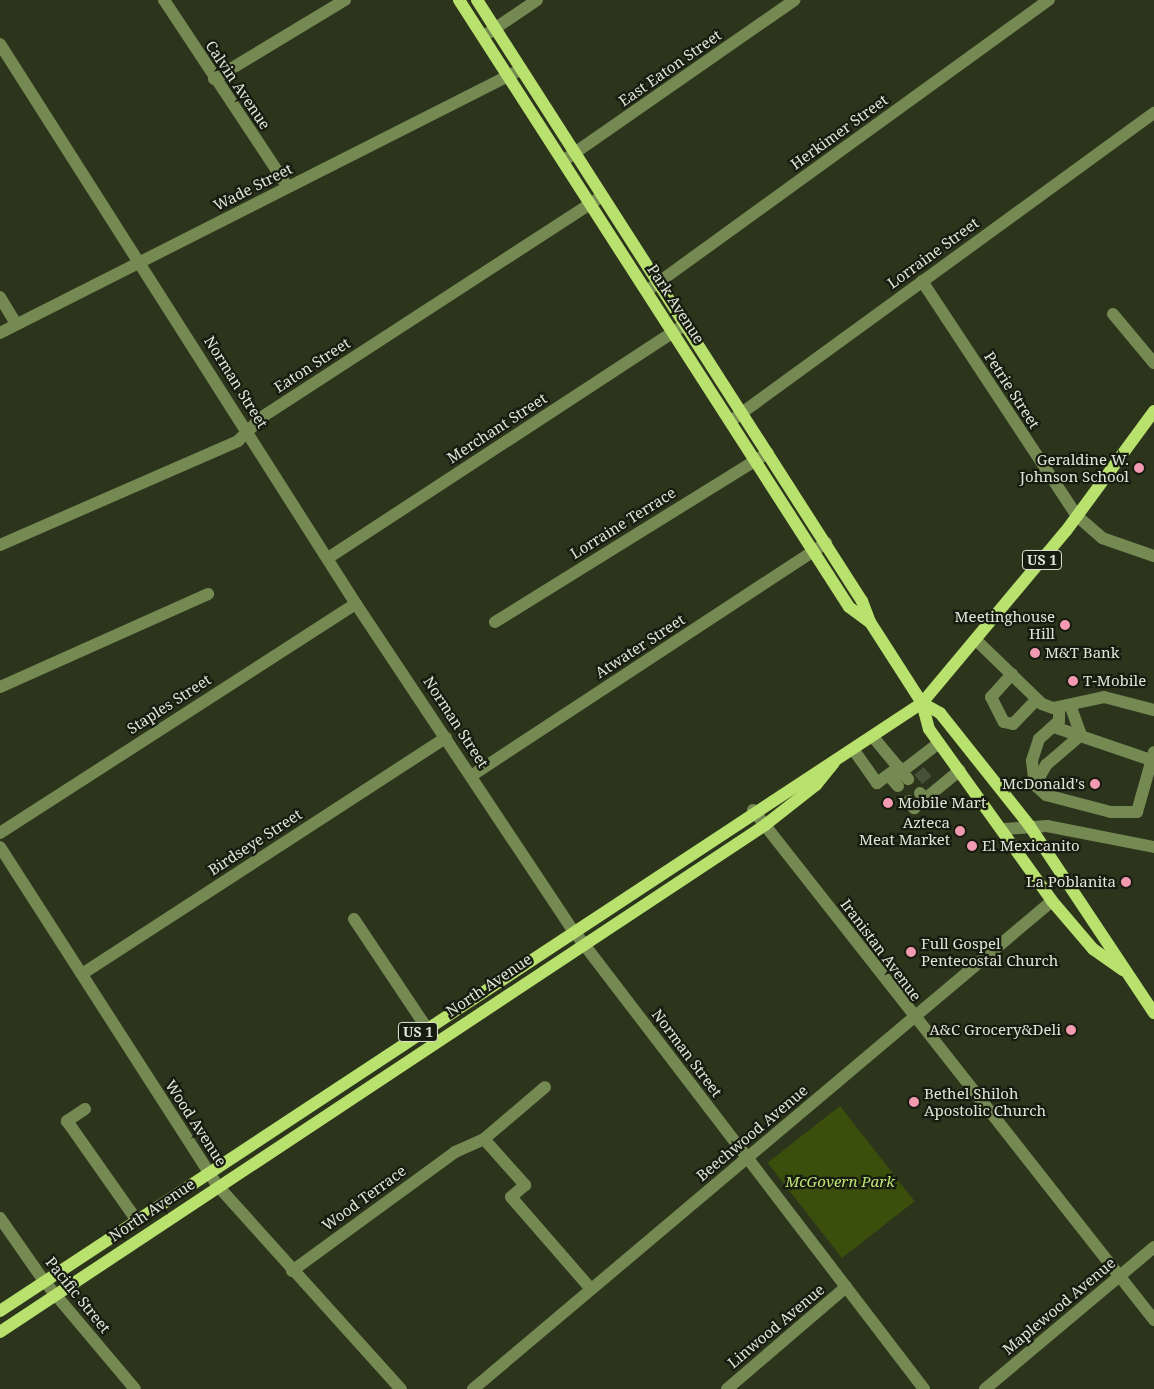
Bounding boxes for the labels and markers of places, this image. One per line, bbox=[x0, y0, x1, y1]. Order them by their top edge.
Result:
place label: Geraldine W. Johnson School bbox=[1020, 450, 1129, 485]
marker: Geraldine W. Johnson School bbox=[1133, 462, 1145, 474]
place label: Meetinghouse Hill bbox=[955, 607, 1055, 642]
marker: Meetinghouse Hill bbox=[1059, 619, 1071, 631]
place label: M&T Bank bbox=[1045, 644, 1120, 662]
marker: M&T Bank bbox=[1029, 647, 1041, 659]
place label: T-Mobile bbox=[1083, 672, 1146, 690]
marker: T-Mobile bbox=[1067, 675, 1079, 687]
place label: McDonald's bbox=[1002, 775, 1085, 793]
marker: McDonald's bbox=[1089, 778, 1101, 790]
place label: Mobile Mart bbox=[898, 794, 986, 812]
marker: Mobile Mart bbox=[882, 797, 894, 809]
place label: Azteca Meat Market bbox=[859, 813, 950, 848]
marker: Azteca Meat Market bbox=[954, 825, 966, 837]
place label: El Mexicanito bbox=[982, 837, 1080, 855]
marker: El Mexicanito bbox=[966, 840, 978, 852]
place label: La Poblanita bbox=[1026, 873, 1116, 891]
marker: La Poblanita bbox=[1120, 876, 1132, 888]
place label: Full Gospel Pentecostal Church bbox=[921, 934, 1058, 969]
marker: Full Gospel Pentecostal Church bbox=[905, 946, 917, 958]
place label: A&C Grocery&Deli bbox=[929, 1021, 1061, 1039]
marker: A&C Grocery&Deli bbox=[1065, 1024, 1077, 1036]
place label: Bethel Shiloh Apostolic Church bbox=[924, 1084, 1046, 1119]
marker: Bethel Shiloh Apostolic Church bbox=[908, 1096, 920, 1108]

